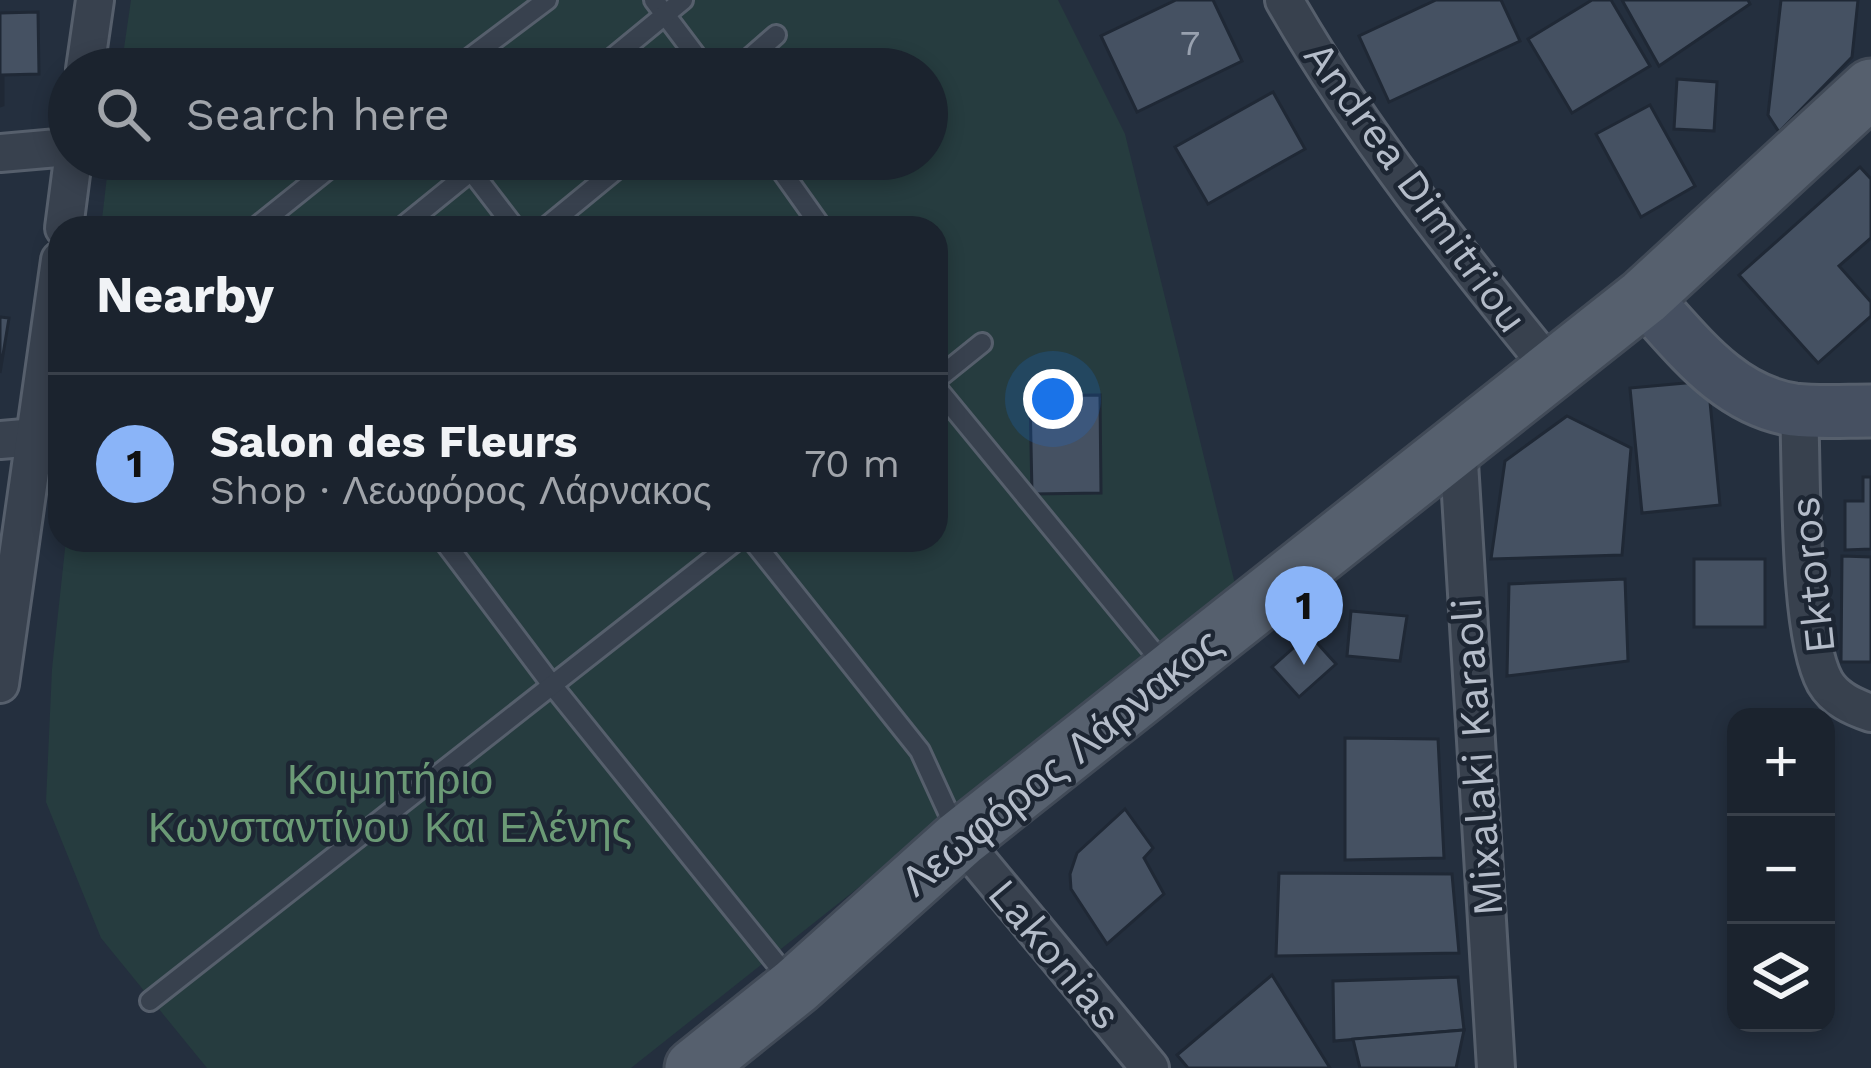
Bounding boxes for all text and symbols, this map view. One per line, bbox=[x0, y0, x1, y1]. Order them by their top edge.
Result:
house number: 7 bbox=[1180, 22, 1200, 64]
street label: Andrea Dimitriou bbox=[1294, 32, 1538, 342]
search box bbox=[48, 48, 948, 180]
icon: search bbox=[90, 81, 156, 147]
text: Search here bbox=[186, 88, 450, 141]
text: Nearby bbox=[96, 265, 274, 324]
your location bbox=[1023, 369, 1083, 429]
text: Salon des Fleurs bbox=[210, 415, 578, 468]
text: 1 bbox=[127, 441, 143, 486]
text: 70 m bbox=[804, 441, 900, 486]
text: Shop · Λεωφόρος Λάρνακος bbox=[210, 468, 712, 513]
street label: Ektoros bbox=[1779, 494, 1845, 656]
pin: 1 bbox=[1265, 566, 1343, 665]
street label: Mixalaki Karaoli bbox=[1441, 596, 1513, 918]
street label: Λεωφόρος Λάρνακος bbox=[891, 618, 1231, 906]
map controls bbox=[1727, 708, 1835, 1032]
button: + bbox=[1727, 708, 1835, 816]
park label: Κοιμητήριο Κωνσταντίνου Και Ελένης bbox=[148, 755, 632, 852]
button: − bbox=[1727, 816, 1835, 924]
street label: Lakonias bbox=[978, 869, 1132, 1039]
button: layers bbox=[1727, 924, 1835, 1032]

